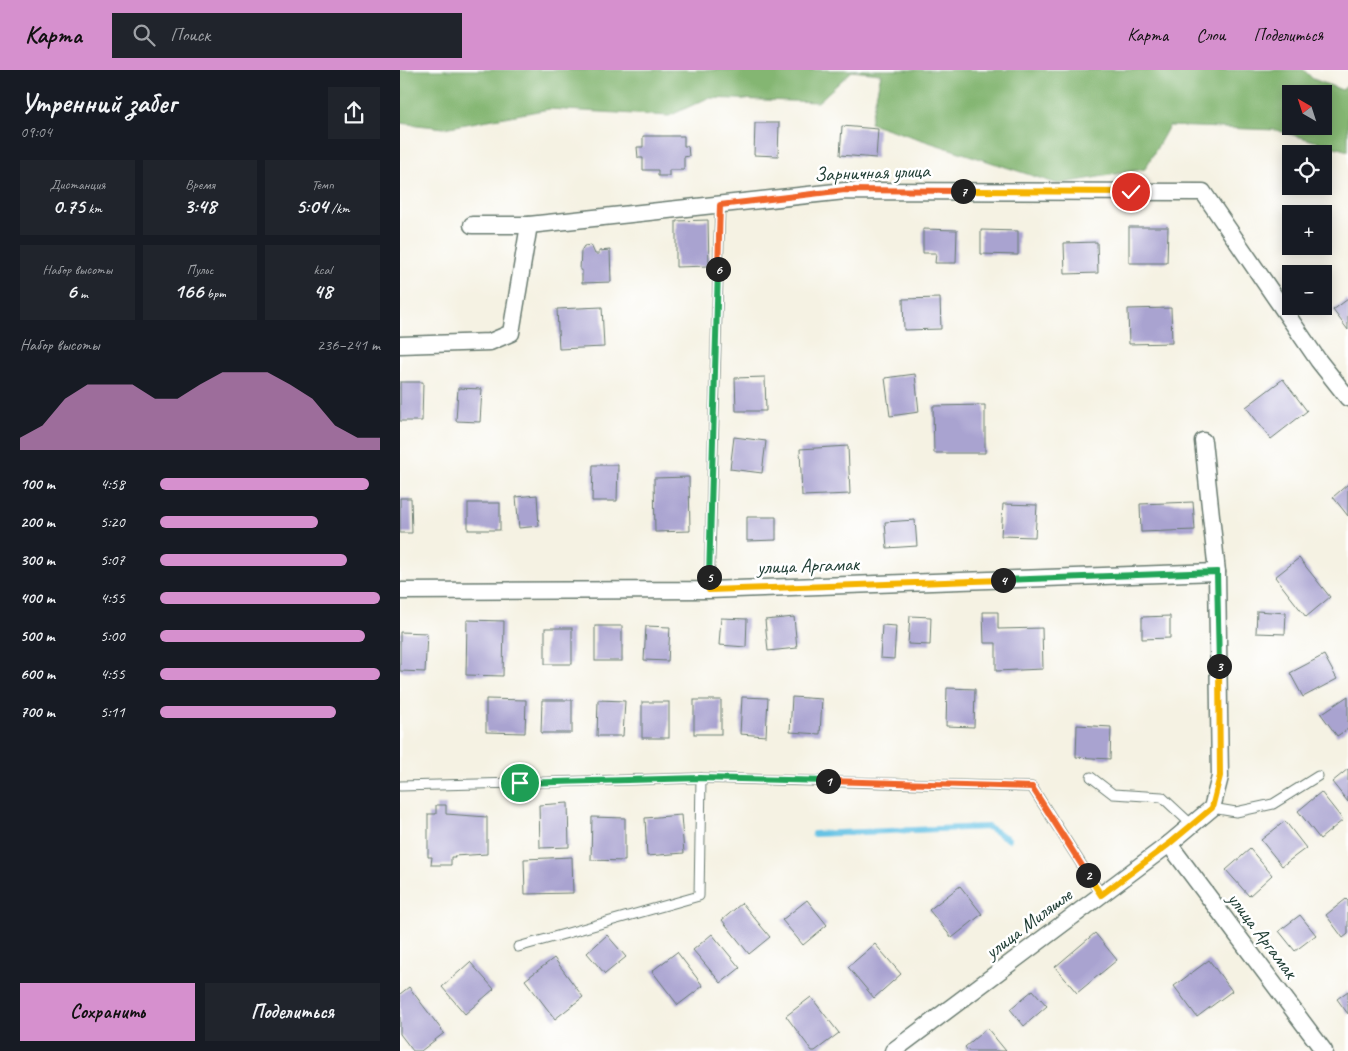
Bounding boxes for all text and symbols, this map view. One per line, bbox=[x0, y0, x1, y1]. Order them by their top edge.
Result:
search box bbox=[112, 13, 462, 58]
text: Карта bbox=[25, 20, 82, 50]
icon: search bbox=[130, 21, 158, 49]
text: Поиск bbox=[170, 23, 210, 47]
text: Карта bbox=[1127, 24, 1168, 46]
text: Слои bbox=[1196, 24, 1225, 46]
text: Поделиться bbox=[1253, 24, 1323, 46]
text: Утренний забег bbox=[20, 85, 176, 120]
north arrow bbox=[1282, 85, 1332, 135]
map controls bbox=[1282, 85, 1332, 315]
button: share bbox=[328, 87, 380, 139]
text: 09:04 bbox=[20, 122, 52, 142]
button: locate bbox=[1282, 145, 1332, 195]
street label: Зарничная улица bbox=[814, 158, 932, 187]
pin bbox=[1110, 171, 1152, 213]
text: Дистанция bbox=[49, 176, 105, 193]
text: Время bbox=[185, 176, 215, 193]
text: Темп bbox=[311, 176, 334, 193]
pin: 7 bbox=[950, 178, 976, 204]
icon: check bbox=[1117, 178, 1145, 206]
text: 7 bbox=[960, 183, 967, 200]
text: 0.75 bbox=[53, 193, 85, 219]
text: 3:48 bbox=[184, 193, 216, 219]
text: 5:04 bbox=[296, 193, 328, 219]
text: km bbox=[85, 200, 102, 217]
text: /km bbox=[328, 200, 350, 217]
button: + bbox=[1282, 205, 1332, 255]
pin: 6 bbox=[706, 256, 730, 282]
text: Набор высоты bbox=[43, 261, 112, 278]
text: Пульс bbox=[186, 261, 214, 278]
text: kcal bbox=[313, 261, 332, 278]
text: 6 bbox=[715, 261, 722, 278]
button: − bbox=[1282, 265, 1332, 315]
text: 6 bbox=[67, 278, 77, 304]
text: 166 bbox=[174, 278, 203, 304]
text: 48 bbox=[313, 278, 332, 304]
text: m bbox=[77, 285, 88, 302]
text: bpm bbox=[203, 285, 226, 302]
text: Набор высоты bbox=[20, 335, 99, 355]
text: 236–241 m bbox=[317, 335, 380, 355]
text: 100 m bbox=[20, 474, 55, 494]
text: 4:58 bbox=[100, 474, 125, 494]
text: 200 m bbox=[20, 512, 55, 532]
text: 5:20 bbox=[100, 512, 125, 532]
text: 300 m bbox=[20, 550, 55, 570]
text: 5:07 bbox=[100, 550, 125, 570]
street label: улица Аргамак bbox=[756, 551, 861, 580]
pin: 5 bbox=[696, 564, 722, 590]
pin: 4 bbox=[990, 568, 1016, 592]
text: 5 bbox=[706, 569, 713, 586]
text: 4 bbox=[1000, 572, 1007, 589]
text: 400 m bbox=[20, 588, 55, 608]
text: 4:55 bbox=[100, 588, 125, 608]
text: 500 m bbox=[20, 626, 54, 646]
text: 5:00 bbox=[100, 626, 125, 646]
pin: 3 bbox=[1206, 654, 1232, 678]
text: 3 bbox=[1216, 658, 1223, 675]
text: 600 m bbox=[20, 664, 55, 684]
text: 4:55 bbox=[100, 664, 125, 684]
text: 700 m bbox=[20, 702, 55, 722]
text: 5:11 bbox=[100, 702, 125, 722]
pin bbox=[499, 762, 541, 804]
pin: 1 bbox=[816, 768, 840, 794]
icon: arrive bbox=[506, 769, 534, 797]
text: 1 bbox=[825, 773, 832, 790]
pin: 2 bbox=[1076, 862, 1100, 888]
text: 2 bbox=[1085, 867, 1092, 884]
street label: улица Миляшле bbox=[979, 882, 1078, 965]
street label: улица Аргамак bbox=[1221, 886, 1304, 985]
button: Сохранить bbox=[20, 983, 195, 1041]
button: Поделиться bbox=[205, 983, 380, 1041]

